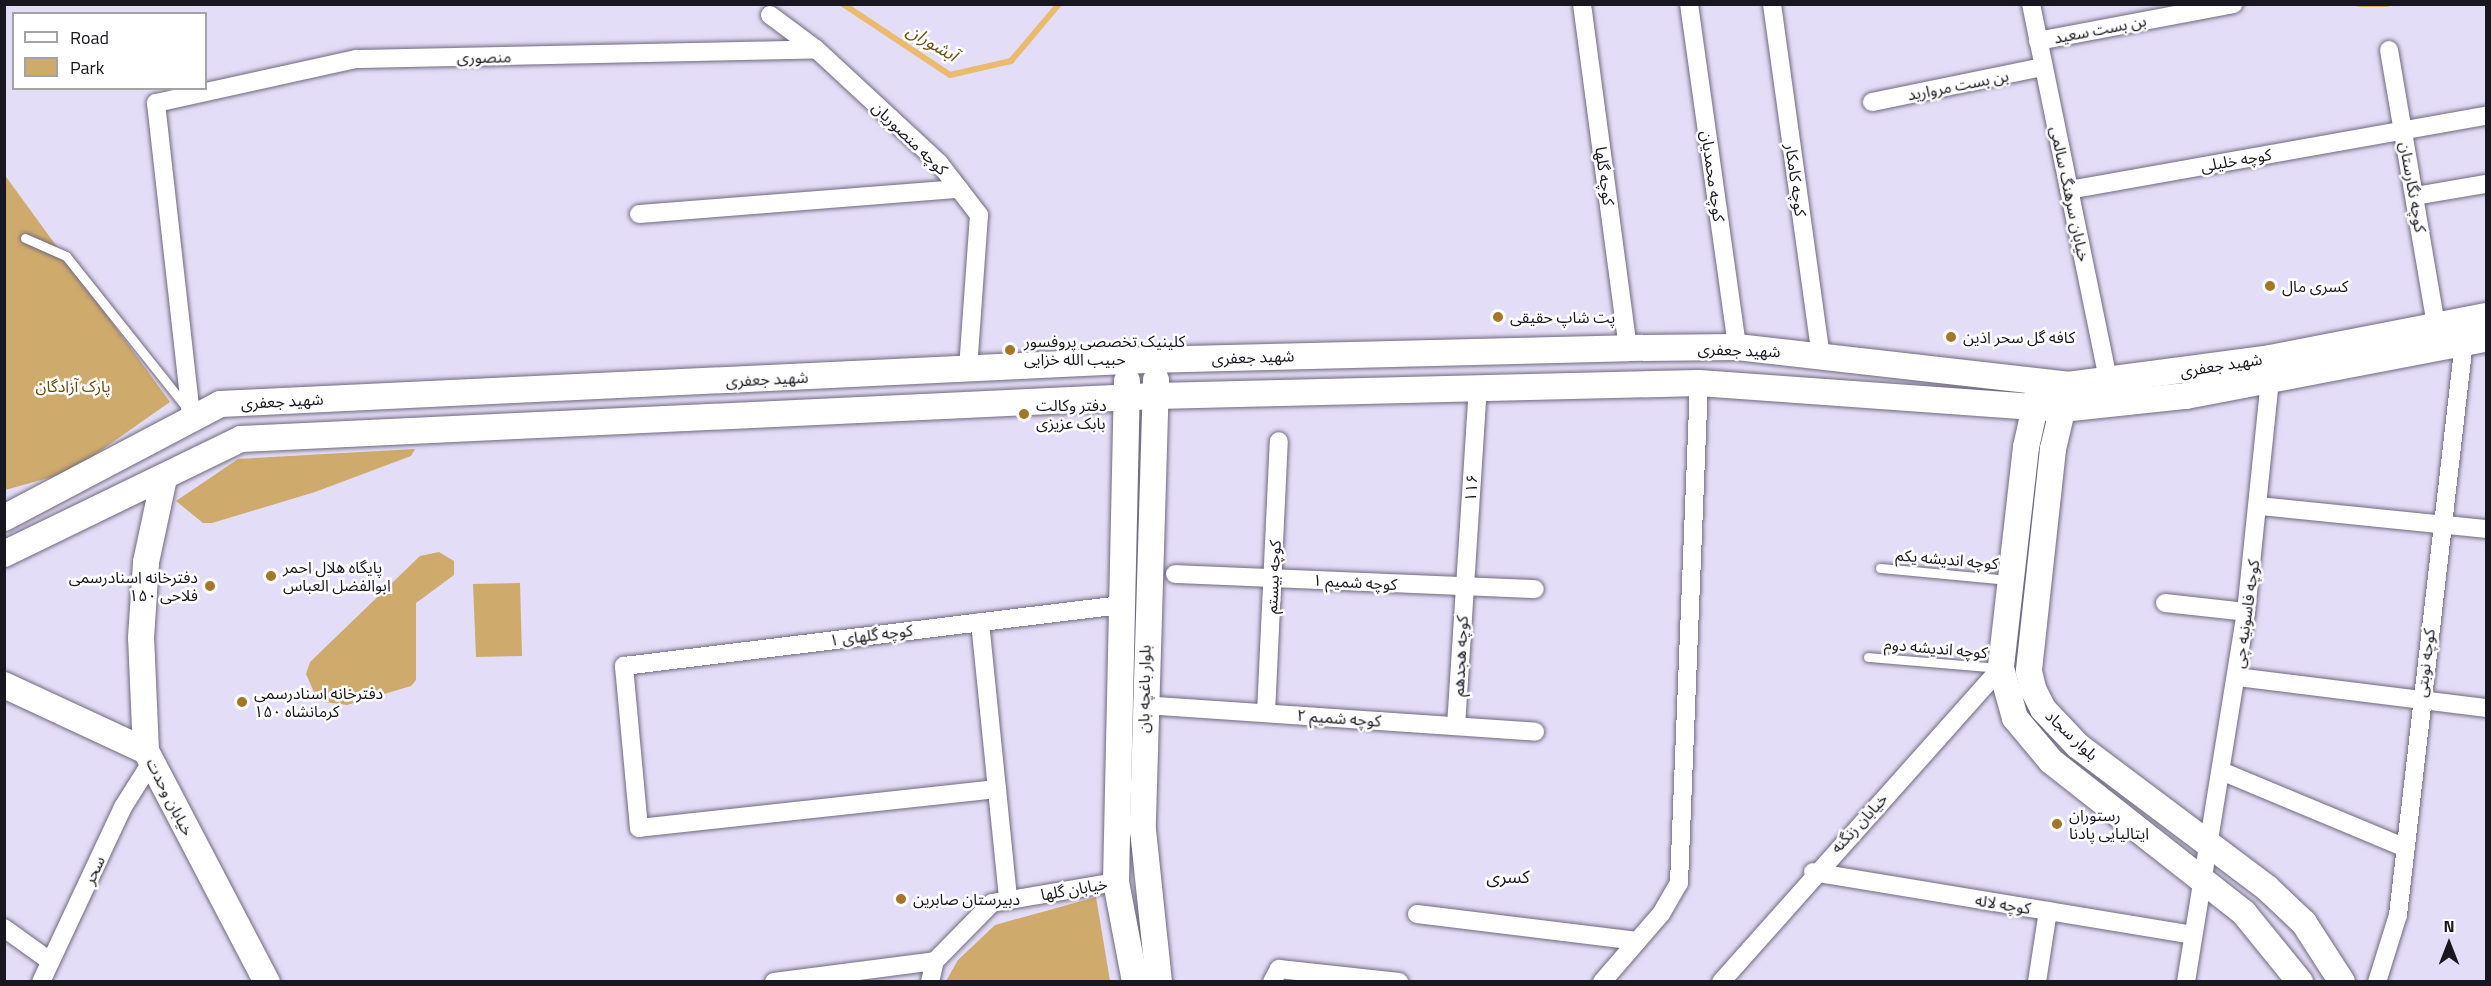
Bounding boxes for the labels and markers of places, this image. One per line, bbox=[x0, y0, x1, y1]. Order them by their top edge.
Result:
place label: کسری مال bbox=[2282, 276, 2348, 296]
marker: کسری مال bbox=[2263, 279, 2277, 293]
place label: پت شاپ حقیقی bbox=[1510, 307, 1615, 327]
marker: پت شاپ حقیقی bbox=[1491, 310, 1505, 324]
place label: کافه گل سحر اذین bbox=[1963, 327, 2075, 347]
marker: کافه گل سحر اذین bbox=[1944, 330, 1958, 344]
place label: کلینیک تخصصی پروفسور حبیب الله خزایی bbox=[1024, 331, 1185, 369]
marker: کلینیک تخصصی پروفسور حبیب الله خزایی bbox=[1001, 341, 1019, 359]
place label: دفتر وکالت بابک عزیزی bbox=[1036, 395, 1107, 433]
marker: دفتر وکالت بابک عزیزی bbox=[1017, 407, 1031, 421]
place label: پایگاه هلال احمر ابوالفضل العباس bbox=[283, 557, 391, 595]
place label: دفترخانه اسنادرسمی ۱۵۰ فلاحی bbox=[69, 567, 198, 605]
marker: پایگاه هلال احمر ابوالفضل العباس bbox=[264, 569, 278, 583]
marker: دفترخانه اسنادرسمی ۱۵۰ فلاحی bbox=[203, 579, 217, 593]
place label: دفترخانه اسنادرسمی ۱۵۰ کرمانشاه bbox=[254, 683, 383, 721]
marker: دفترخانه اسنادرسمی ۱۵۰ کرمانشاه bbox=[235, 695, 249, 709]
place label: رستوران ایتالیایی پادنا bbox=[2069, 805, 2149, 843]
marker: رستوران ایتالیایی پادنا bbox=[2050, 817, 2064, 831]
place label: دبیرستان صابرین bbox=[913, 889, 1020, 909]
marker: دبیرستان صابرین bbox=[894, 892, 908, 906]

